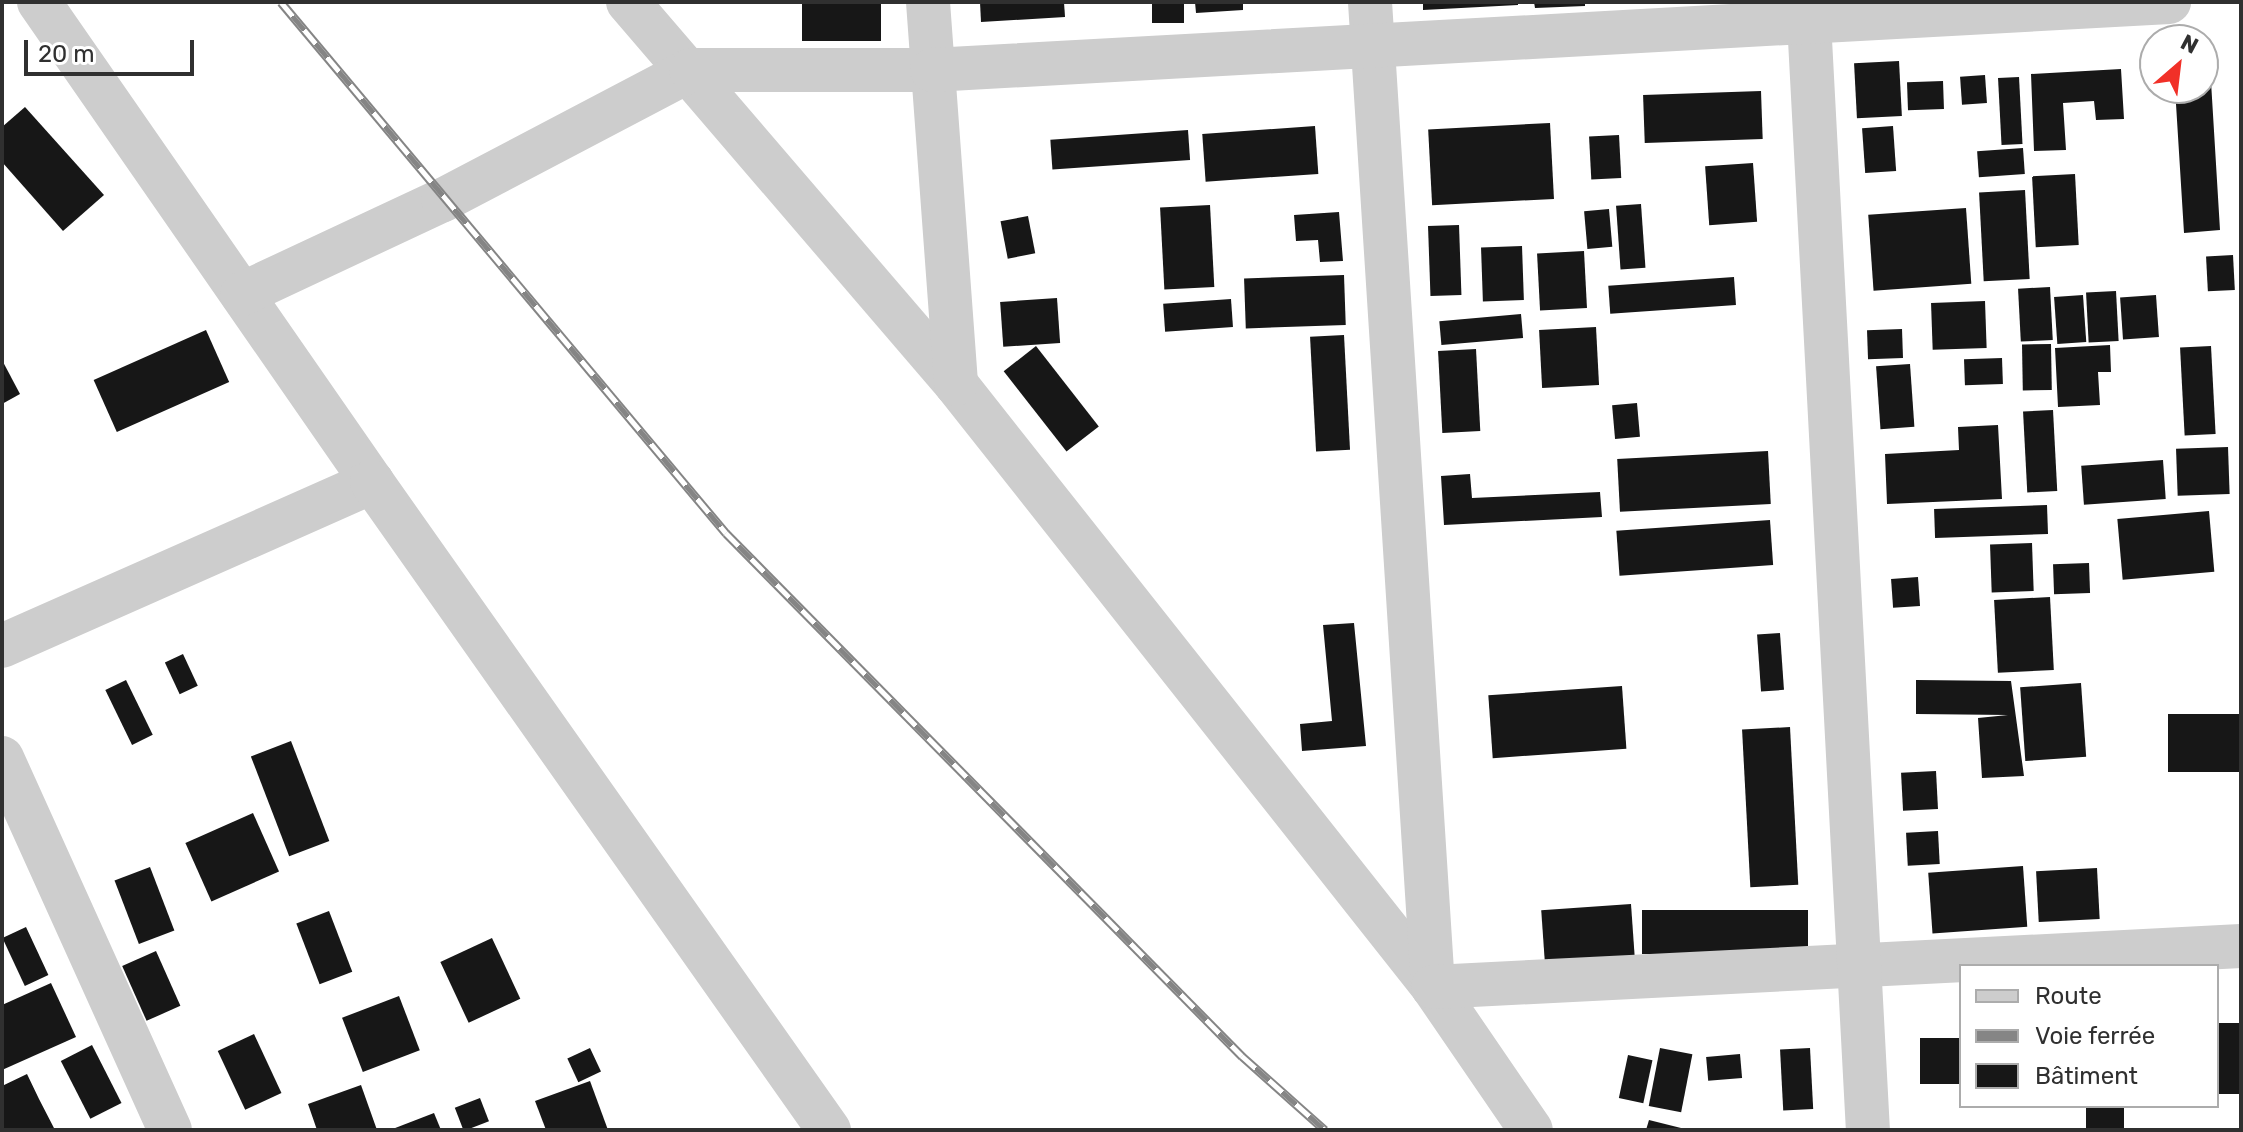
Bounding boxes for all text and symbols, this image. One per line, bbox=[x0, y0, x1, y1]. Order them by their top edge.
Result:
scale bar bbox=[28, 24, 198, 74]
north arrow bbox=[2139, 24, 2219, 104]
text: N bbox=[2176, 28, 2203, 60]
text: 20 m bbox=[38, 40, 95, 68]
legend bbox=[1959, 964, 2219, 1108]
text: Route bbox=[2035, 982, 2102, 1010]
text: Voie ferrée bbox=[2035, 1022, 2155, 1050]
text: Bâtiment bbox=[2035, 1062, 2138, 1090]

